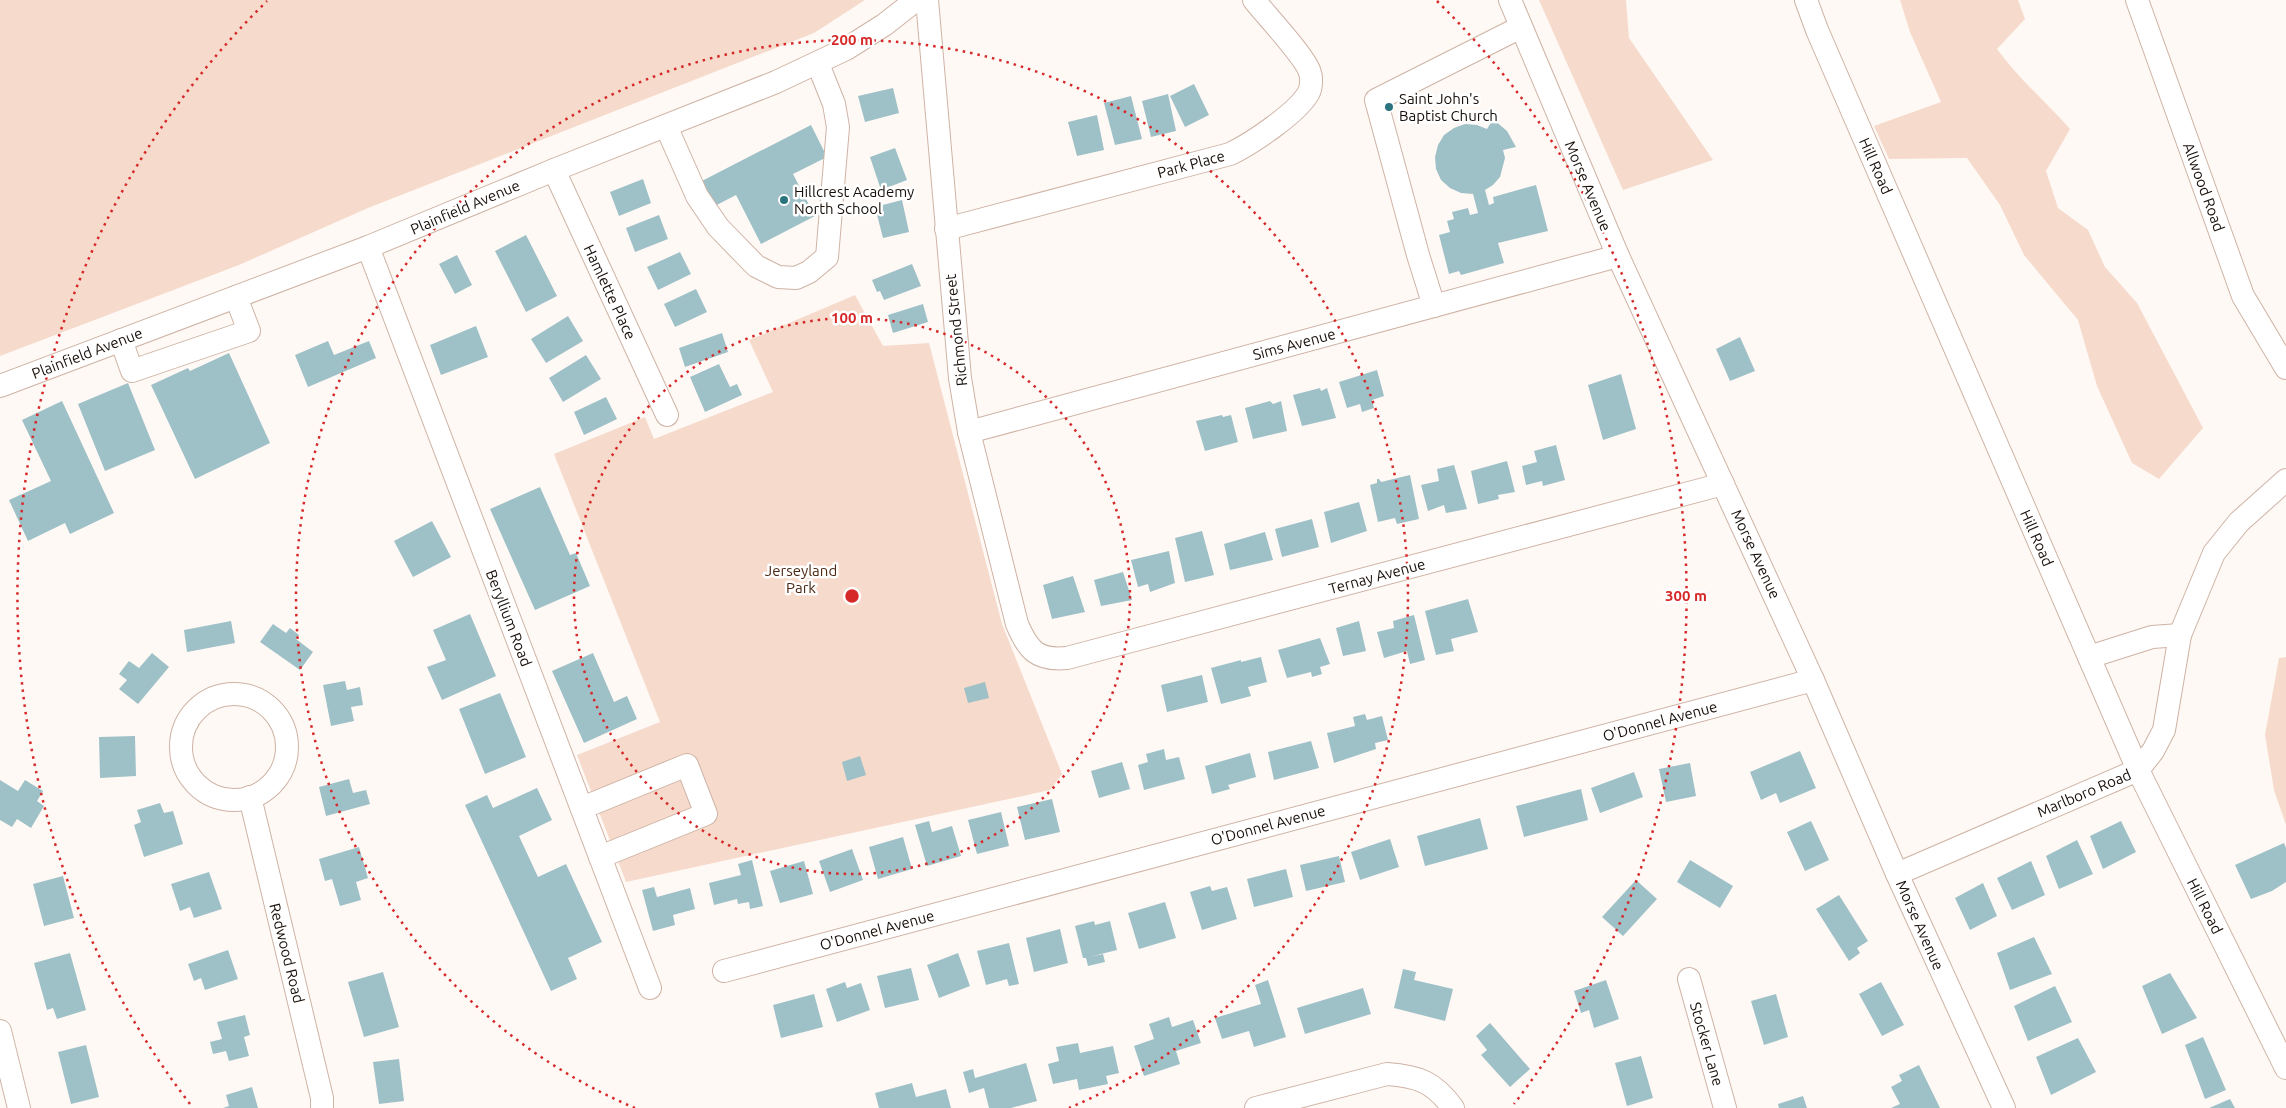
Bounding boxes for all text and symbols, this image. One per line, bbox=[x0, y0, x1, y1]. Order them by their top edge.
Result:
text: 200 m bbox=[831, 31, 873, 48]
place label: Saint John's Baptist Church bbox=[1399, 90, 1498, 124]
marker: Saint John's Baptist Church bbox=[1383, 101, 1395, 113]
street label: Hill Road bbox=[1856, 135, 1896, 197]
street label: Morse Avenue bbox=[1561, 138, 1615, 234]
street label: Allwood Road bbox=[2180, 140, 2228, 234]
street label: Park Place bbox=[1155, 147, 1227, 181]
street label: Plainfield Avenue bbox=[408, 176, 522, 238]
place label: Hillcrest Academy North School bbox=[794, 183, 914, 217]
marker: Hillcrest Academy North School bbox=[778, 194, 790, 206]
street label: Hamlette Place bbox=[581, 242, 639, 342]
street label: Richmond Street bbox=[942, 273, 970, 387]
text: 100 m bbox=[831, 309, 873, 326]
street label: Plainfield Avenue bbox=[29, 324, 145, 382]
street label: Sims Avenue bbox=[1251, 325, 1337, 363]
street label: Morse Avenue bbox=[1728, 507, 1784, 601]
street label: Hill Road bbox=[2017, 507, 2057, 569]
street label: Ternay Avenue bbox=[1327, 555, 1427, 597]
park label: Jerseyland Park bbox=[765, 562, 837, 596]
street label: Beryllium Road bbox=[483, 567, 535, 669]
centre of rings bbox=[843, 587, 861, 605]
text: 300 m bbox=[1665, 587, 1707, 604]
street label: O'Donnel Avenue bbox=[1601, 698, 1719, 744]
street label: Marlboro Road bbox=[2034, 766, 2134, 820]
street label: O'Donnel Avenue bbox=[1209, 802, 1327, 848]
street label: Hill Road bbox=[2184, 875, 2226, 937]
street label: Morse Avenue bbox=[1893, 878, 1947, 972]
street label: Redwood Road bbox=[266, 901, 308, 1005]
street label: O'Donnel Avenue bbox=[818, 907, 936, 953]
street label: Stocker Lane bbox=[1687, 1000, 1727, 1088]

